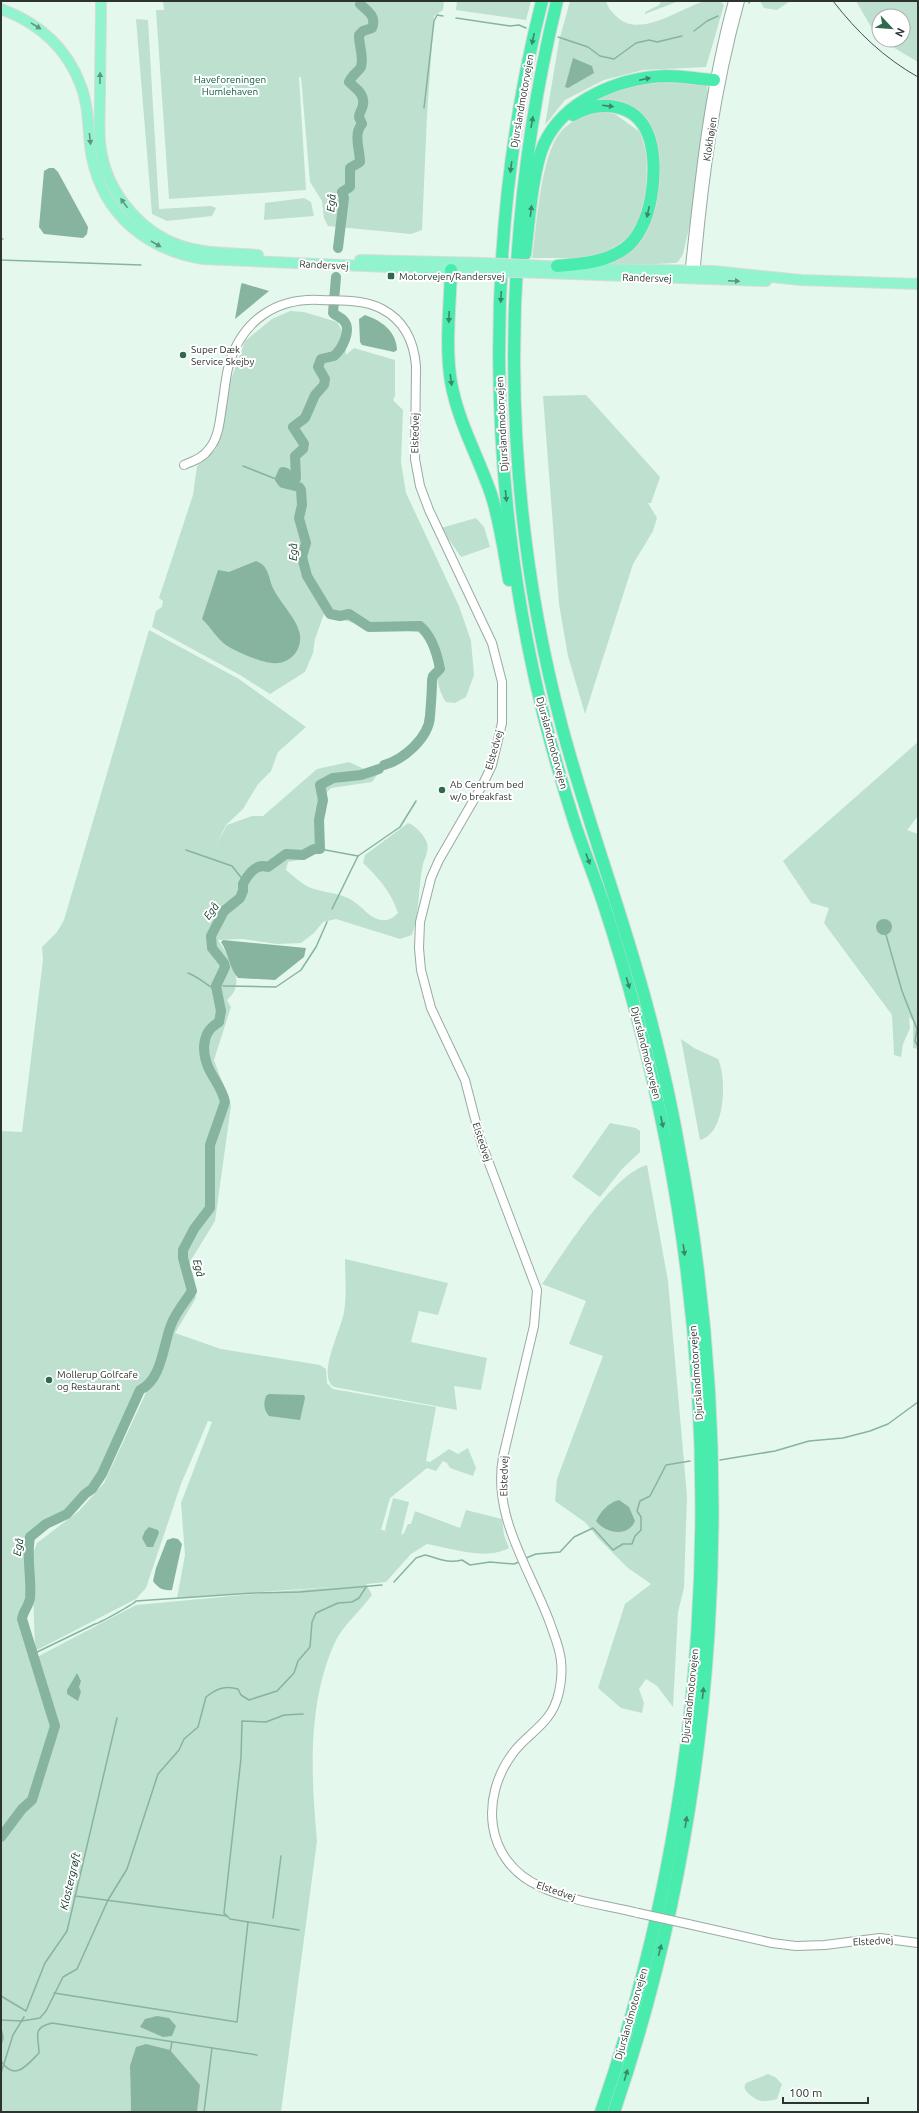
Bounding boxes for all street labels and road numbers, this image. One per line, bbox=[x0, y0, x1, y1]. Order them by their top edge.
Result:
street label: Djurslandmotorvejen bbox=[508, 53, 536, 149]
street label: Klokhøjen bbox=[701, 116, 719, 162]
street label: Randersvej bbox=[299, 258, 349, 272]
street label: Randersvej bbox=[622, 272, 672, 284]
street label: Djurslandmotorvejen bbox=[494, 376, 510, 472]
street label: Elstedvej bbox=[409, 413, 421, 453]
street label: Djurslandmotorvejen bbox=[534, 696, 570, 790]
street label: Elstedvej bbox=[483, 729, 505, 771]
street label: Djurslandmotorvejen bbox=[629, 1006, 663, 1100]
street label: Elstedvej bbox=[470, 1121, 494, 1163]
street label: Djurslandmotorvejen bbox=[687, 1325, 705, 1421]
street label: Elstedvej bbox=[498, 1456, 510, 1496]
street label: Djurslandmotorvejen bbox=[680, 1648, 700, 1744]
street label: Elstedvej bbox=[535, 1879, 577, 1903]
street label: Elstedvej bbox=[852, 1934, 894, 1948]
street label: Djurslandmotorvejen bbox=[613, 1967, 649, 2061]

